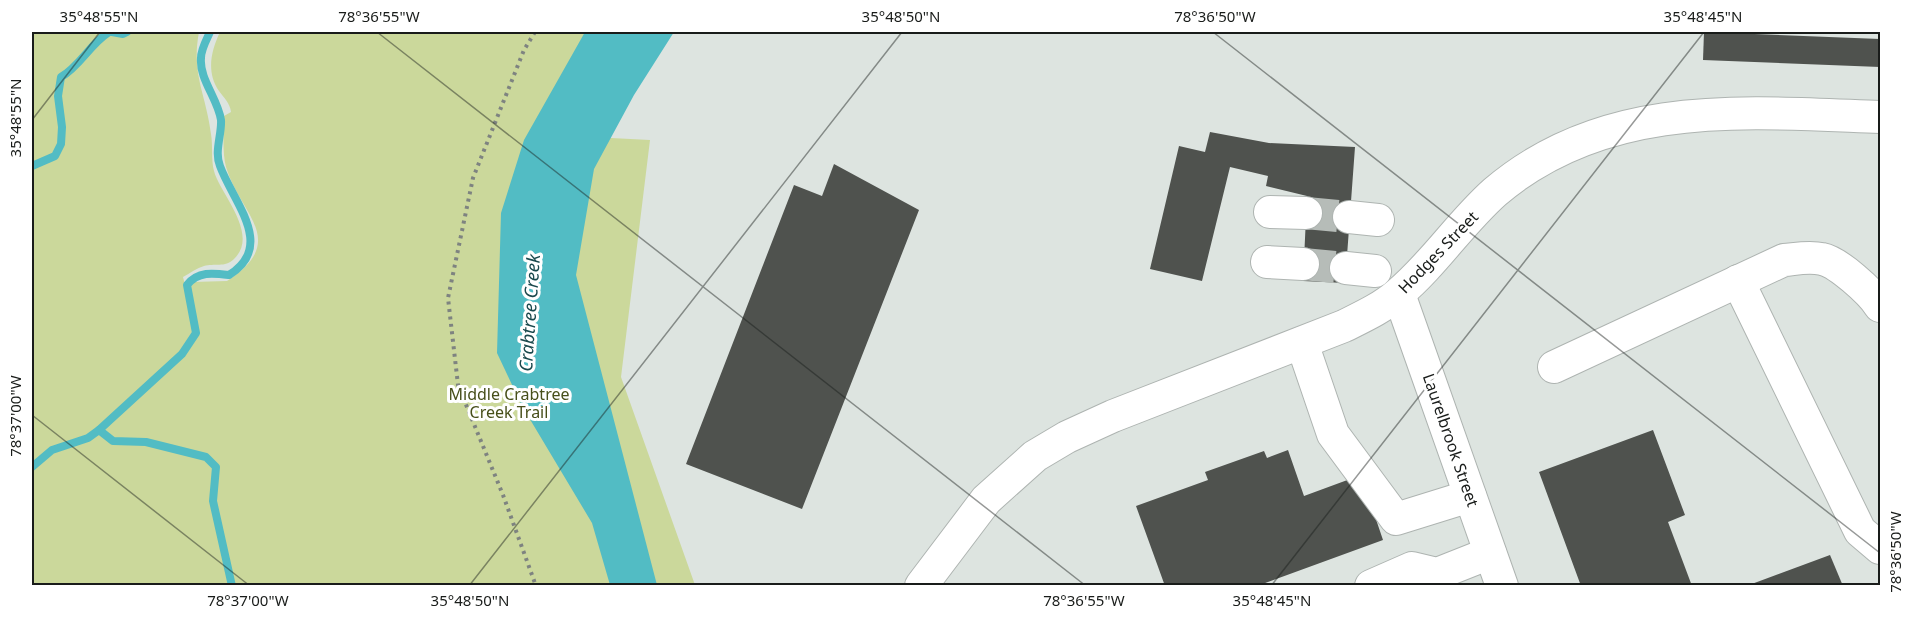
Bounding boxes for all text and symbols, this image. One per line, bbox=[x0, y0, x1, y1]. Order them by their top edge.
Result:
text: 35°48'55"N bbox=[60, 6, 138, 26]
text: 78°36'55"W bbox=[338, 6, 420, 26]
text: 35°48'50"N bbox=[862, 6, 940, 26]
text: 78°36'50"W bbox=[1174, 6, 1256, 26]
text: 35°48'45"N bbox=[1664, 6, 1742, 26]
text: 35°48'55"N bbox=[5, 79, 25, 157]
street label: Hodges Street bbox=[1393, 206, 1483, 298]
water label: Crabtree Creek bbox=[513, 252, 545, 372]
street label: Laurelbrook Street bbox=[1418, 370, 1484, 510]
text: 78°37'00"W bbox=[5, 375, 25, 457]
park label: Middle Crabtree Creek Trail bbox=[449, 383, 569, 423]
text: 78°36'50"W bbox=[1885, 511, 1905, 593]
text: 78°37'00"W bbox=[207, 590, 289, 610]
text: 35°48'50"N bbox=[431, 590, 509, 610]
text: 78°36'55"W bbox=[1043, 590, 1125, 610]
text: 35°48'45"N bbox=[1233, 590, 1311, 610]

